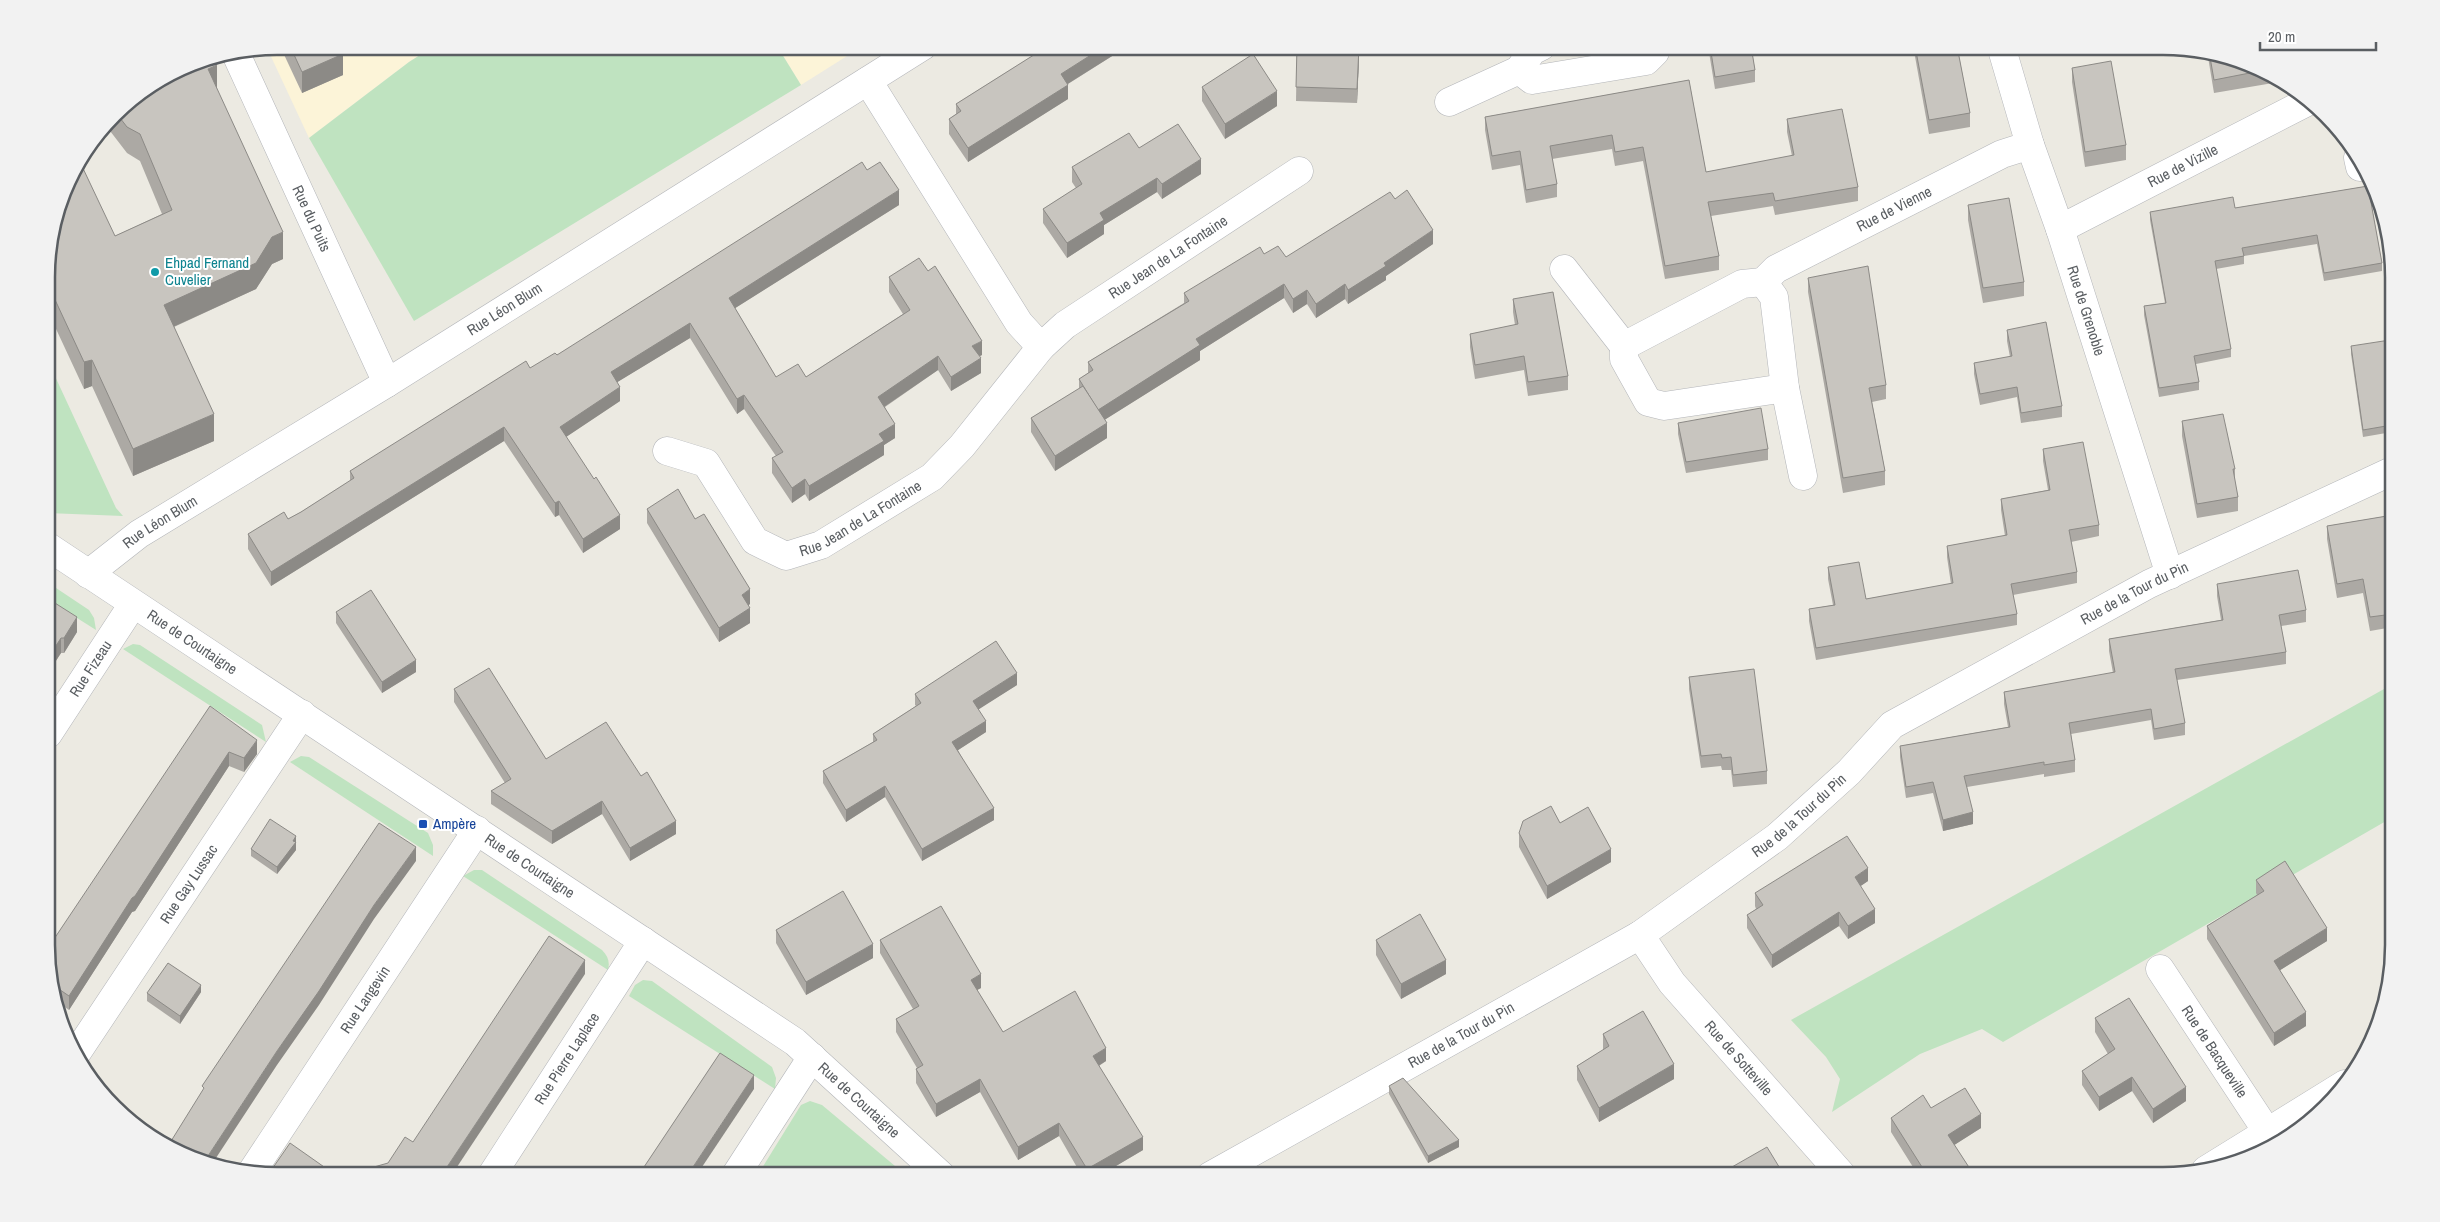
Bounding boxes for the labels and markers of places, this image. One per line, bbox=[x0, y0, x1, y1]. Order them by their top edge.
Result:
place label: Ehpad Fernand Cuvelier bbox=[165, 252, 249, 290]
marker: Ehpad Fernand Cuvelier bbox=[149, 266, 161, 278]
place label: Ampère bbox=[432, 813, 476, 834]
marker: Ampère bbox=[417, 818, 429, 830]

